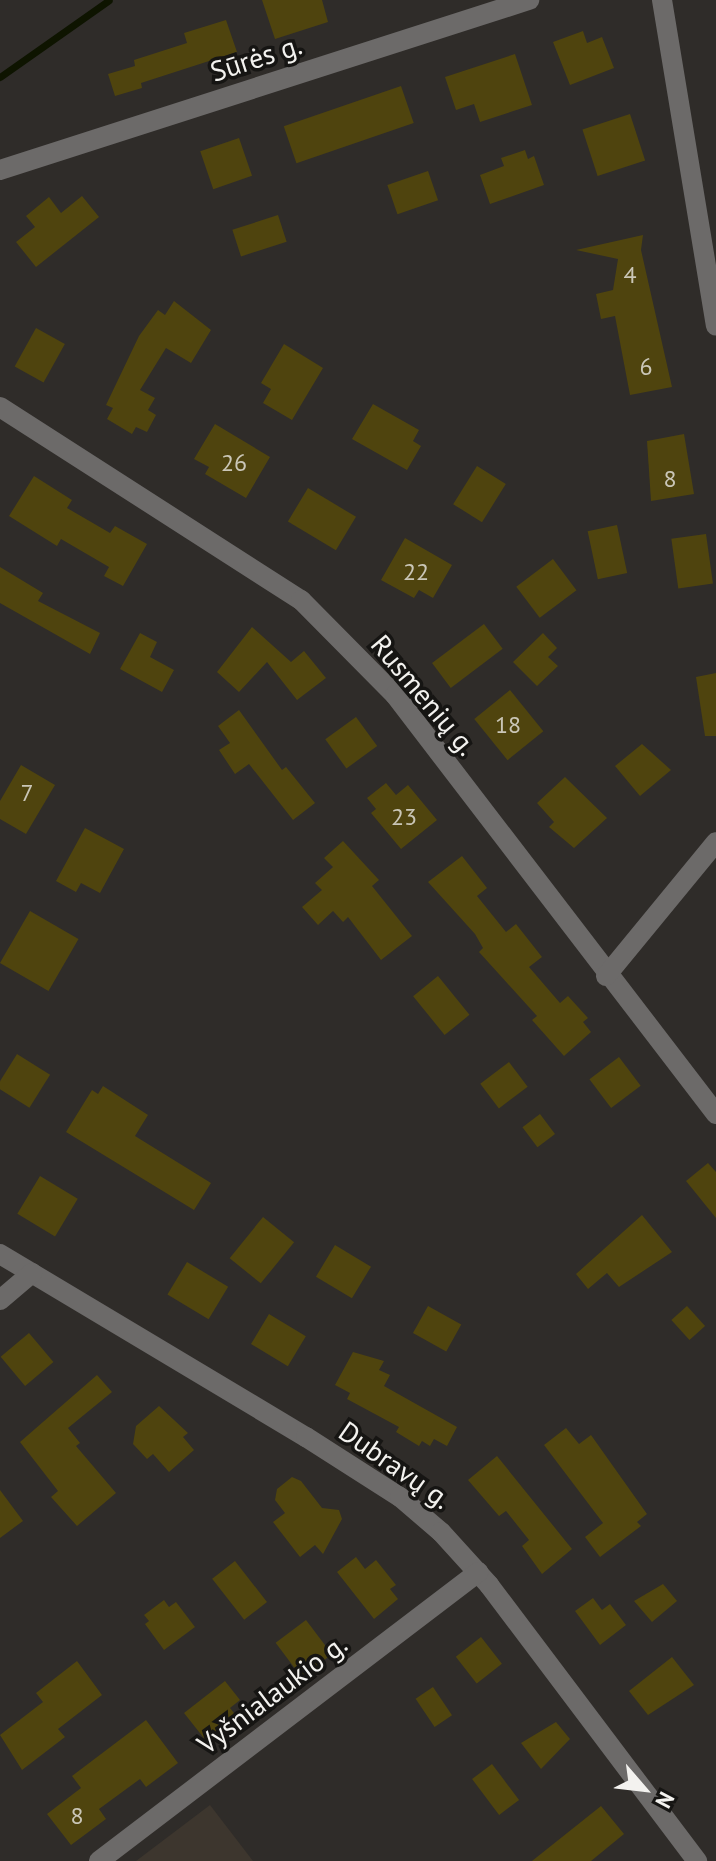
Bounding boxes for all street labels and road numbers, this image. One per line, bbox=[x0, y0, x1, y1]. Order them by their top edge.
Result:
street label: Sūrės g. bbox=[206, 27, 306, 89]
street label: Rusmenių g. bbox=[364, 628, 484, 762]
street label: Dubravų g. bbox=[333, 1414, 457, 1516]
street label: Vyšnialaukio g. bbox=[191, 1627, 353, 1761]

